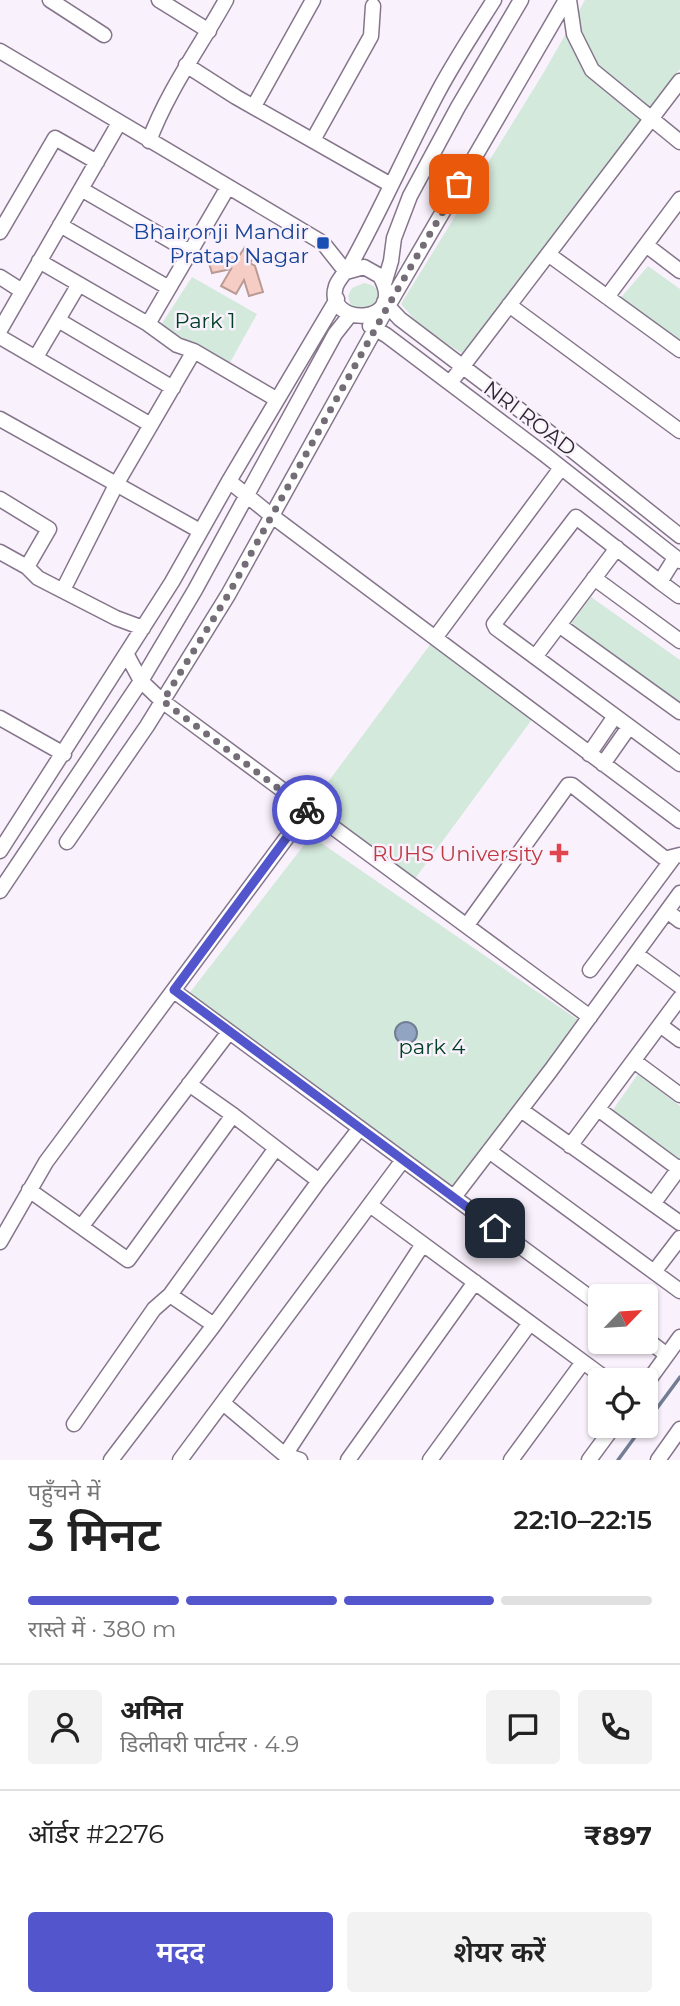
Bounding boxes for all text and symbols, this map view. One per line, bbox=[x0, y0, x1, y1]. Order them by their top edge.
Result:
pin bbox=[429, 154, 489, 214]
icon: bag bbox=[440, 165, 478, 203]
place label: Bhaironji Mandir Pratap Nagar bbox=[134, 219, 309, 268]
marker: Bhaironji Mandir Pratap Nagar bbox=[315, 235, 331, 251]
park label: Park 1 bbox=[174, 308, 236, 333]
street label: NRI ROAD bbox=[479, 375, 581, 461]
courier bbox=[272, 775, 342, 845]
icon: bike bbox=[288, 791, 326, 829]
place label: RUHS University bbox=[372, 841, 544, 866]
marker: RUHS University bbox=[549, 843, 569, 863]
park label: park 4 bbox=[399, 1034, 465, 1059]
pin bbox=[465, 1198, 525, 1258]
icon: home bbox=[476, 1209, 514, 1247]
north arrow bbox=[588, 1284, 658, 1354]
map controls bbox=[588, 1284, 658, 1438]
button: locate bbox=[588, 1368, 658, 1438]
text: पहुँचने में bbox=[28, 1478, 100, 1506]
text: 22:10–22:15 bbox=[514, 1504, 652, 1536]
text: 3 मिनट bbox=[28, 1506, 161, 1563]
text: रास्ते में · 380 m bbox=[28, 1615, 176, 1643]
button: person bbox=[28, 1690, 102, 1764]
button: chat bbox=[486, 1690, 560, 1764]
button: phone bbox=[578, 1690, 652, 1764]
text: अमित bbox=[120, 1694, 183, 1726]
text: डिलीवरी पार्टनर · 4.9 bbox=[120, 1730, 299, 1758]
text: ऑर्डर #2276 bbox=[28, 1818, 164, 1850]
text: ₹897 bbox=[584, 1820, 652, 1852]
button: मदद bbox=[28, 1912, 333, 1992]
button: शेयर करें bbox=[347, 1912, 652, 1992]

